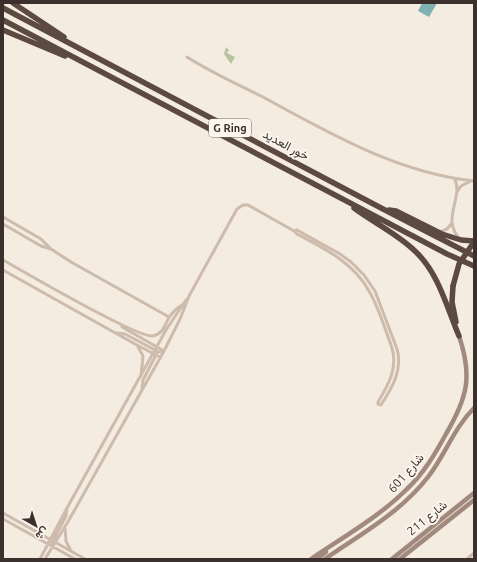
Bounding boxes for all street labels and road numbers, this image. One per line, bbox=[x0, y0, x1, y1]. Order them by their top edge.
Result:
road number: G Ring bbox=[209, 119, 251, 137]
street label: خور العديد bbox=[260, 127, 311, 164]
street label: شارع 601 bbox=[385, 451, 428, 497]
street label: شارع 211 bbox=[404, 498, 451, 540]

